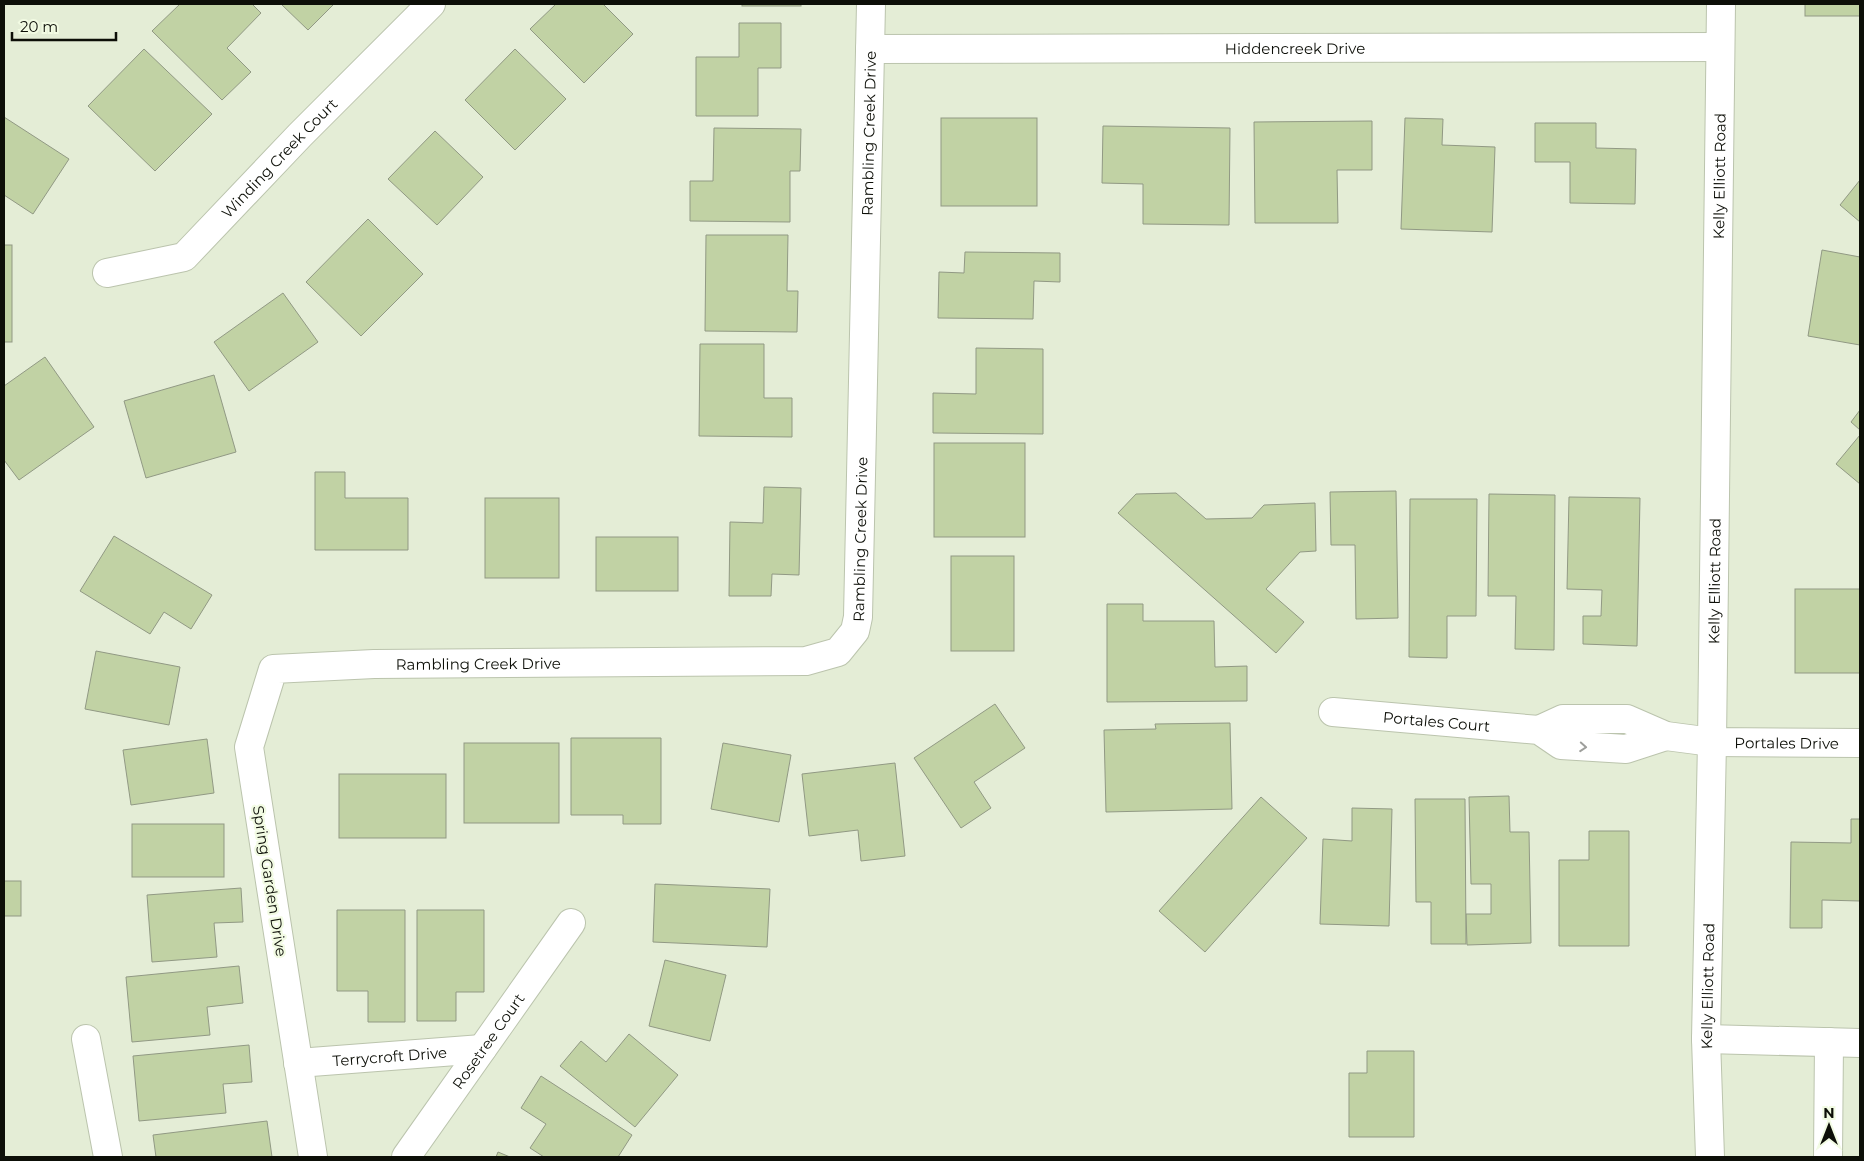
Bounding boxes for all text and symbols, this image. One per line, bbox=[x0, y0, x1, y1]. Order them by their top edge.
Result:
scale bar bbox=[12, 10, 116, 42]
text: 20 m bbox=[20, 17, 58, 36]
street label: Hiddencreek Drive bbox=[1225, 38, 1365, 58]
street label: Rambling Creek Drive bbox=[857, 51, 880, 216]
street label: Winding Creek Court bbox=[217, 94, 341, 222]
street label: Kelly Elliott Road bbox=[1709, 113, 1729, 239]
street label: Rambling Creek Drive bbox=[848, 457, 871, 622]
street label: Kelly Elliott Road bbox=[1704, 518, 1724, 644]
street label: Rambling Creek Drive bbox=[396, 653, 561, 673]
street label: Portales Court bbox=[1382, 707, 1491, 735]
street label: Portales Drive bbox=[1734, 733, 1839, 752]
one-way arrow bbox=[1580, 741, 1588, 752]
street label: Spring Garden Drive bbox=[249, 804, 291, 958]
street label: Kelly Elliott Road bbox=[1696, 923, 1718, 1050]
street label: Rosetree Court bbox=[448, 989, 528, 1093]
street label: Terrycroft Drive bbox=[332, 1042, 448, 1070]
north arrow bbox=[1804, 1101, 1854, 1151]
text: N bbox=[1823, 1104, 1835, 1122]

